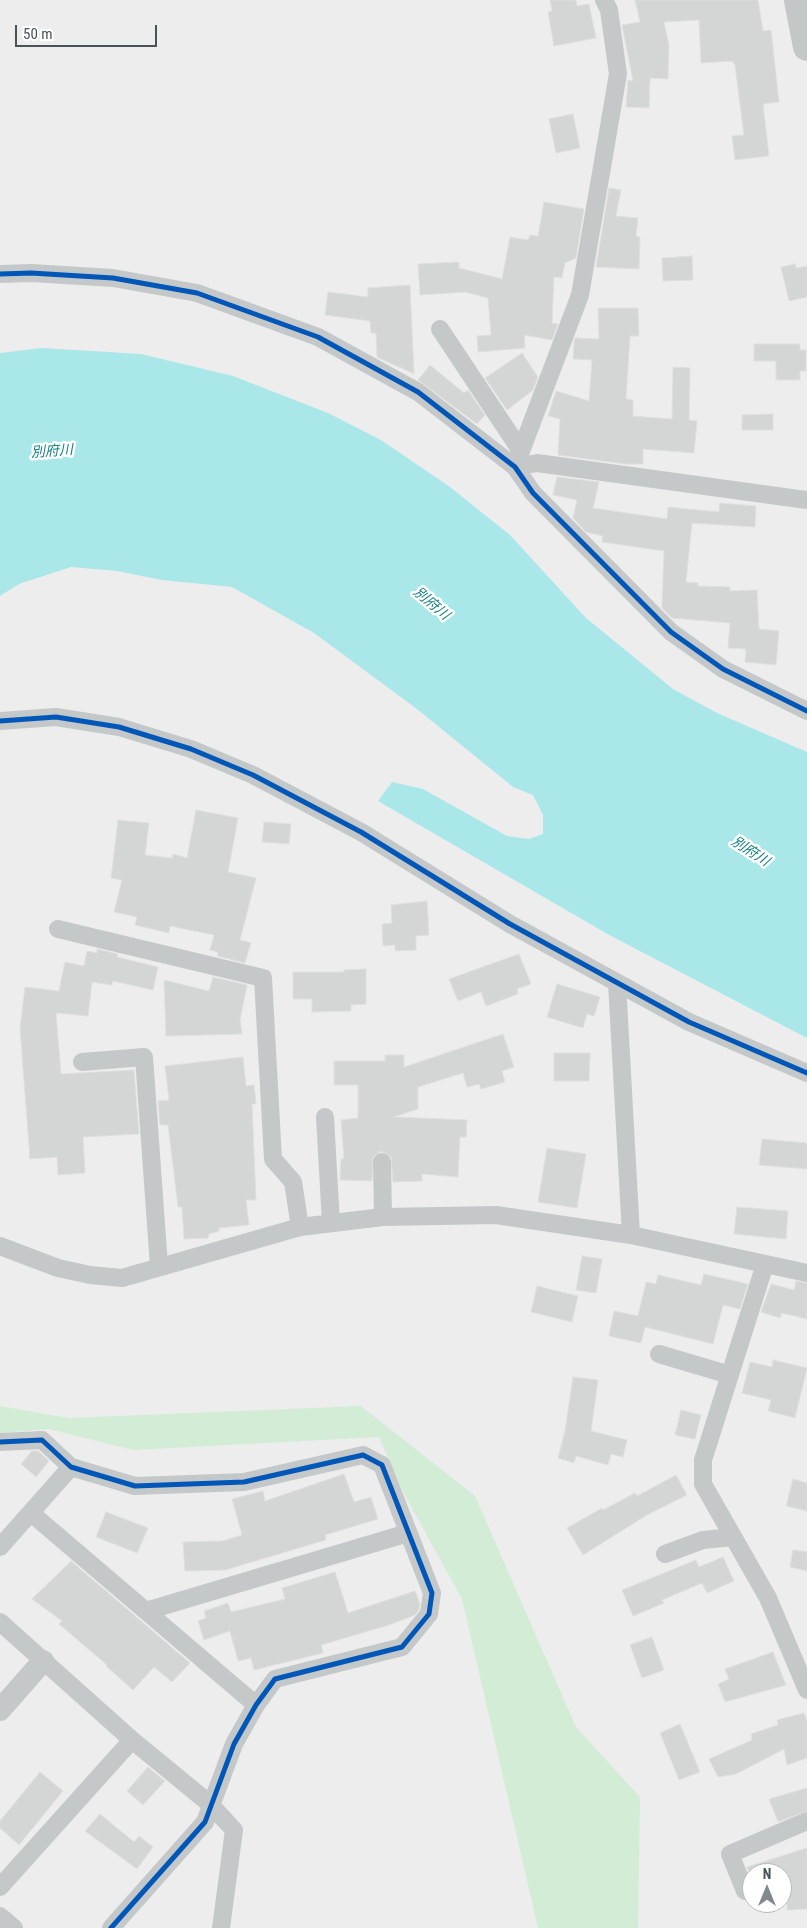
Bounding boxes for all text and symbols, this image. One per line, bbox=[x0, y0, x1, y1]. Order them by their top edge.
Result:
scale bar bbox=[18, 15, 160, 47]
text: 50 m bbox=[23, 25, 53, 43]
water label: 別府川 bbox=[30, 442, 74, 462]
water label: 別府川 bbox=[410, 584, 452, 624]
water label: 別府川 bbox=[728, 834, 772, 870]
north arrow bbox=[742, 1863, 792, 1913]
text: N bbox=[763, 1866, 771, 1882]

